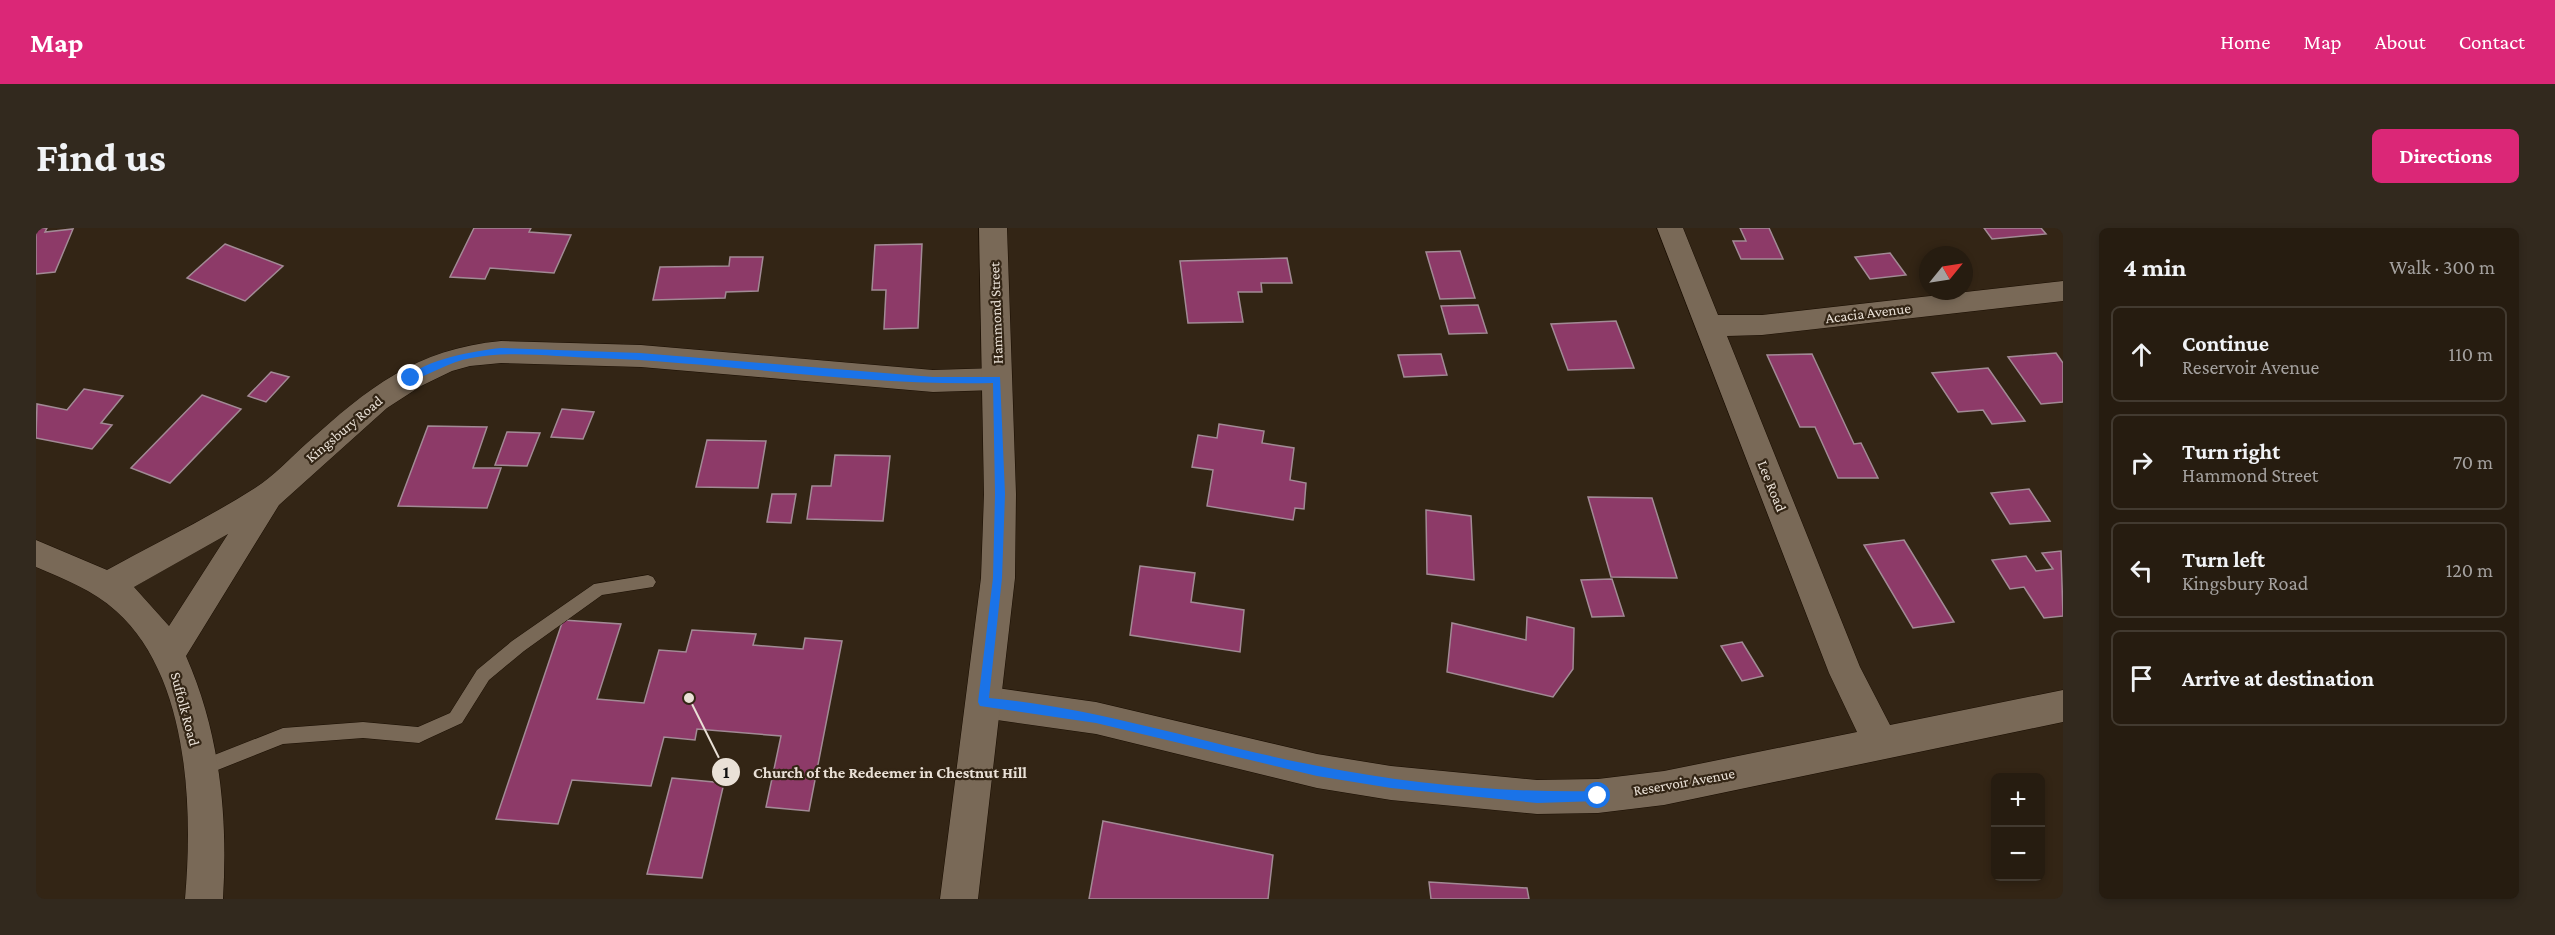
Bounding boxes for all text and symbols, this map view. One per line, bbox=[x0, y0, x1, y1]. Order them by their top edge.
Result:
text: Map bbox=[30, 27, 83, 58]
text: Home bbox=[2220, 30, 2270, 54]
text: Map bbox=[2303, 30, 2342, 54]
text: About bbox=[2375, 30, 2426, 54]
text: Contact bbox=[2459, 30, 2525, 54]
button: Directions bbox=[2372, 129, 2519, 183]
text: Find us bbox=[36, 133, 166, 180]
north arrow bbox=[1919, 246, 1973, 300]
text: 4 min bbox=[2123, 253, 2187, 282]
text: Walk · 300 m bbox=[2389, 256, 2495, 278]
street label: Hammond Street bbox=[986, 261, 1006, 364]
street label: Acacia Avenue bbox=[1824, 300, 1912, 326]
text: Continue bbox=[2182, 331, 2269, 356]
icon: ahead bbox=[2125, 338, 2158, 371]
text: 110 m bbox=[2449, 343, 2493, 365]
text: Reservoir Avenue bbox=[2182, 356, 2319, 378]
route end bbox=[397, 364, 423, 390]
street label: Kingsbury Road bbox=[303, 392, 386, 466]
text: Turn right bbox=[2182, 439, 2280, 464]
icon: right bbox=[2125, 446, 2158, 479]
text: 70 m bbox=[2453, 451, 2493, 473]
street label: Lee Road bbox=[1754, 458, 1790, 514]
text: Hammond Street bbox=[2182, 464, 2318, 486]
text: Turn left bbox=[2182, 547, 2265, 572]
icon: left bbox=[2125, 554, 2158, 587]
text: 120 m bbox=[2446, 559, 2493, 581]
text: Kingsbury Road bbox=[2182, 572, 2308, 594]
icon: arrive bbox=[2125, 662, 2158, 695]
text: Arrive at destination bbox=[2182, 666, 2374, 691]
street label: Suffolk Road bbox=[167, 670, 203, 748]
callout: Church of the Redeemer in Chestnut Hill bbox=[711, 755, 1039, 789]
text: 1 bbox=[723, 762, 730, 782]
text: Church of the Redeemer in Chestnut Hill bbox=[753, 764, 1027, 781]
street label: Reservoir Avenue bbox=[1632, 765, 1737, 799]
map controls bbox=[1991, 773, 2045, 881]
button: + bbox=[1991, 773, 2045, 827]
route start bbox=[1584, 782, 1610, 808]
button: − bbox=[1991, 827, 2045, 881]

